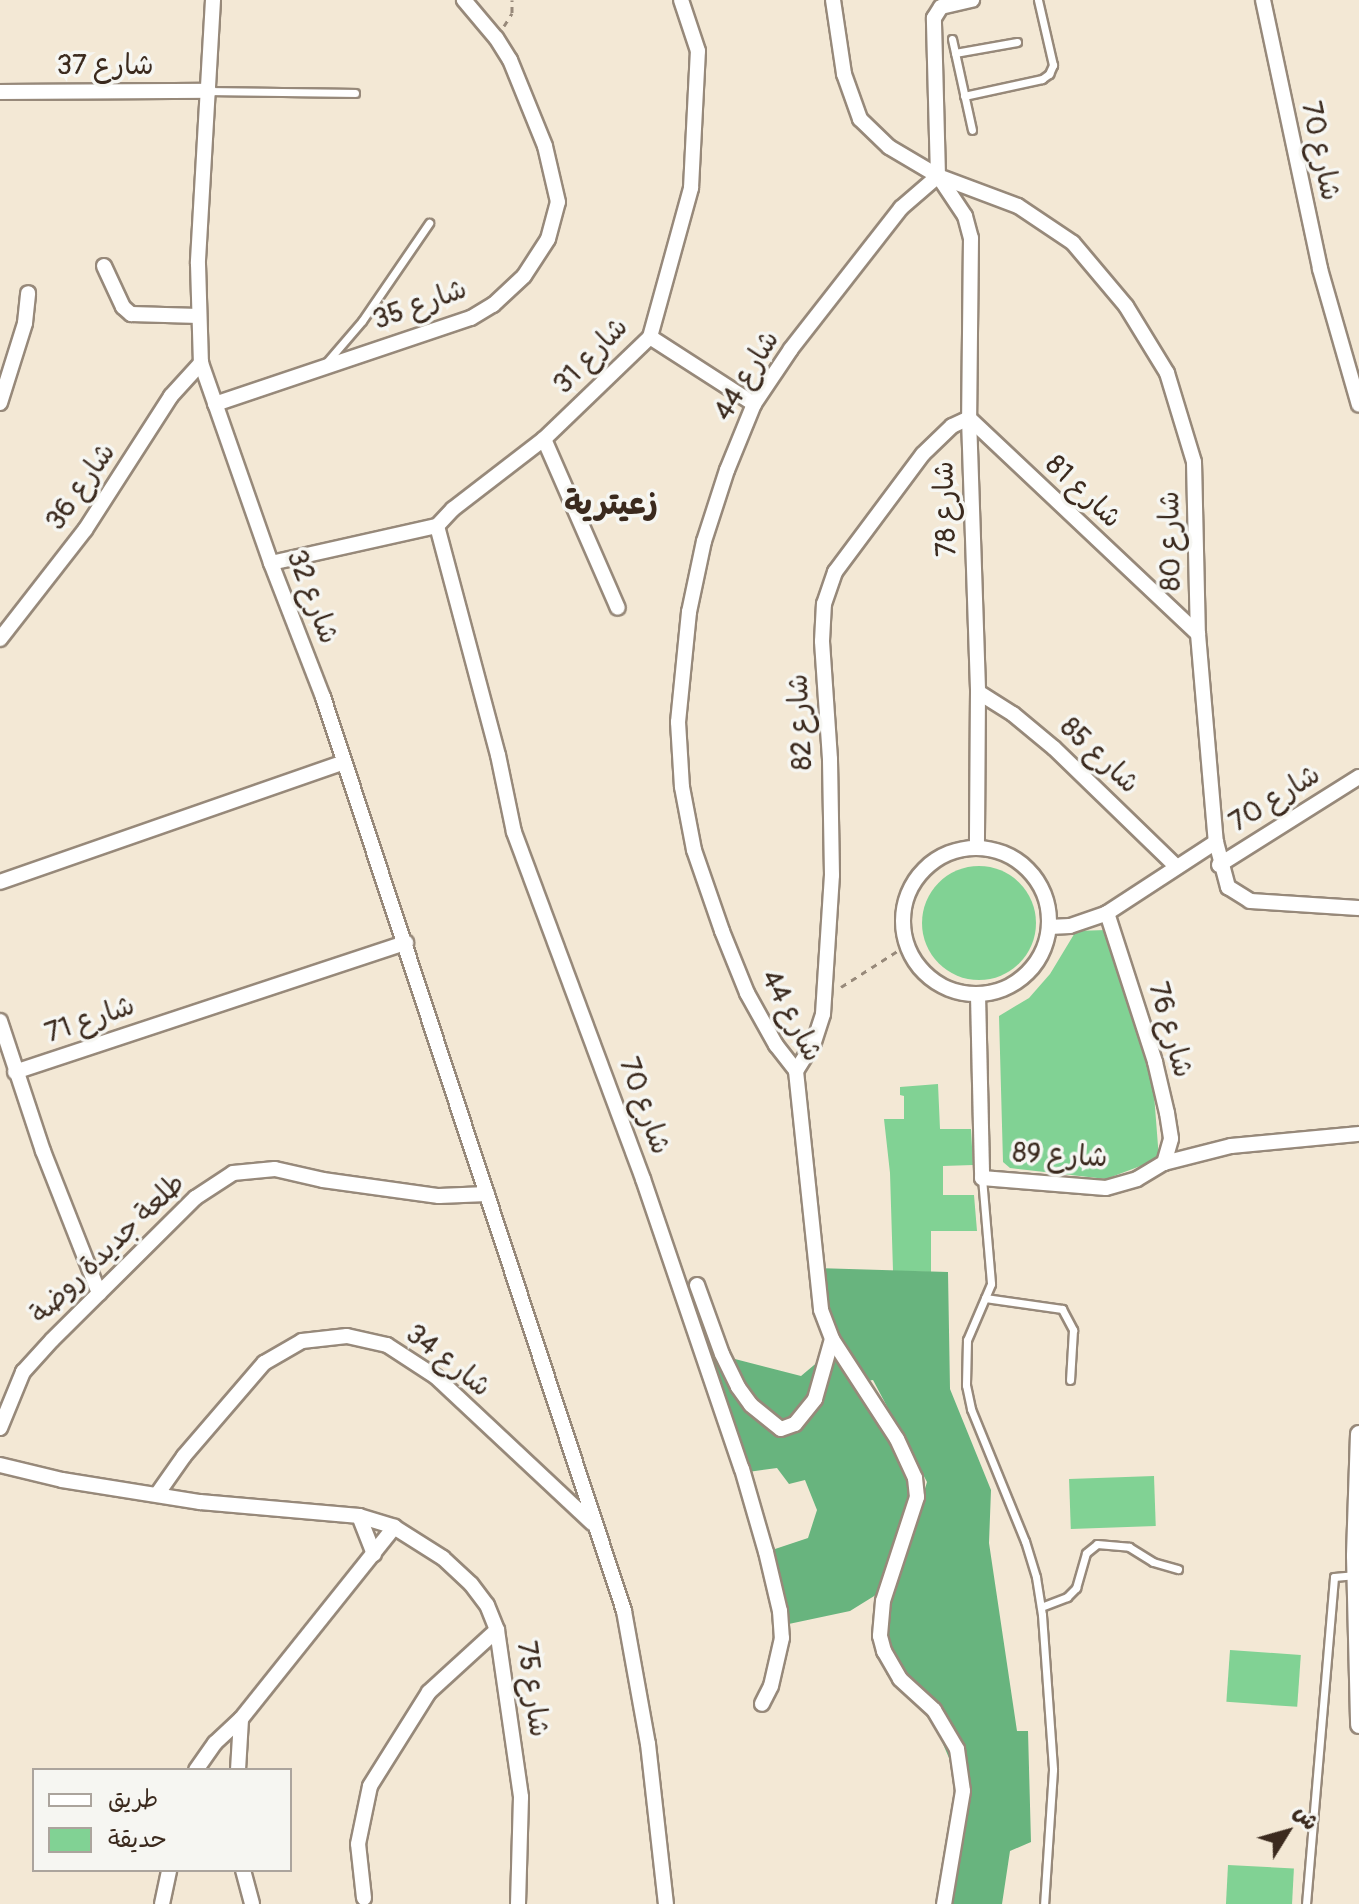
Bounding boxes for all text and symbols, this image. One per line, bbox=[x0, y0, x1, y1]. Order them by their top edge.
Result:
street label: شارع 37 bbox=[56, 49, 154, 83]
street label: شارع 70 bbox=[1293, 98, 1347, 204]
street label: شارع 35 bbox=[368, 273, 472, 337]
street label: شارع 31 bbox=[547, 311, 635, 401]
street label: شارع 44 bbox=[707, 325, 787, 427]
street label: شارع 36 bbox=[39, 437, 123, 537]
street label: شارع 81 bbox=[1038, 448, 1128, 536]
street label: شارع 78 bbox=[928, 461, 964, 557]
district label: زعيترية bbox=[564, 485, 658, 523]
street label: شارع 80 bbox=[1153, 491, 1189, 591]
street label: شارع 32 bbox=[279, 545, 345, 649]
street label: شارع 82 bbox=[782, 673, 820, 771]
street label: شارع 85 bbox=[1052, 711, 1146, 801]
street label: شارع 70 bbox=[1223, 758, 1327, 840]
street label: شارع 44 bbox=[753, 964, 829, 1068]
street label: شارع 76 bbox=[1140, 978, 1200, 1082]
street label: شارع 71 bbox=[41, 989, 139, 1051]
street label: شارع 70 bbox=[611, 1053, 677, 1159]
street label: شارع 89 bbox=[1012, 1137, 1108, 1175]
street label: طلعة جديدة روضة bbox=[24, 1167, 192, 1331]
street label: شارع 34 bbox=[399, 1317, 497, 1405]
street label: شارع 75 bbox=[509, 1639, 555, 1739]
legend bbox=[32, 1768, 292, 1872]
text: طريق bbox=[108, 1785, 158, 1814]
north arrow bbox=[1247, 1792, 1327, 1872]
text: ش bbox=[1288, 1799, 1325, 1836]
text: حديقة bbox=[108, 1825, 167, 1854]

